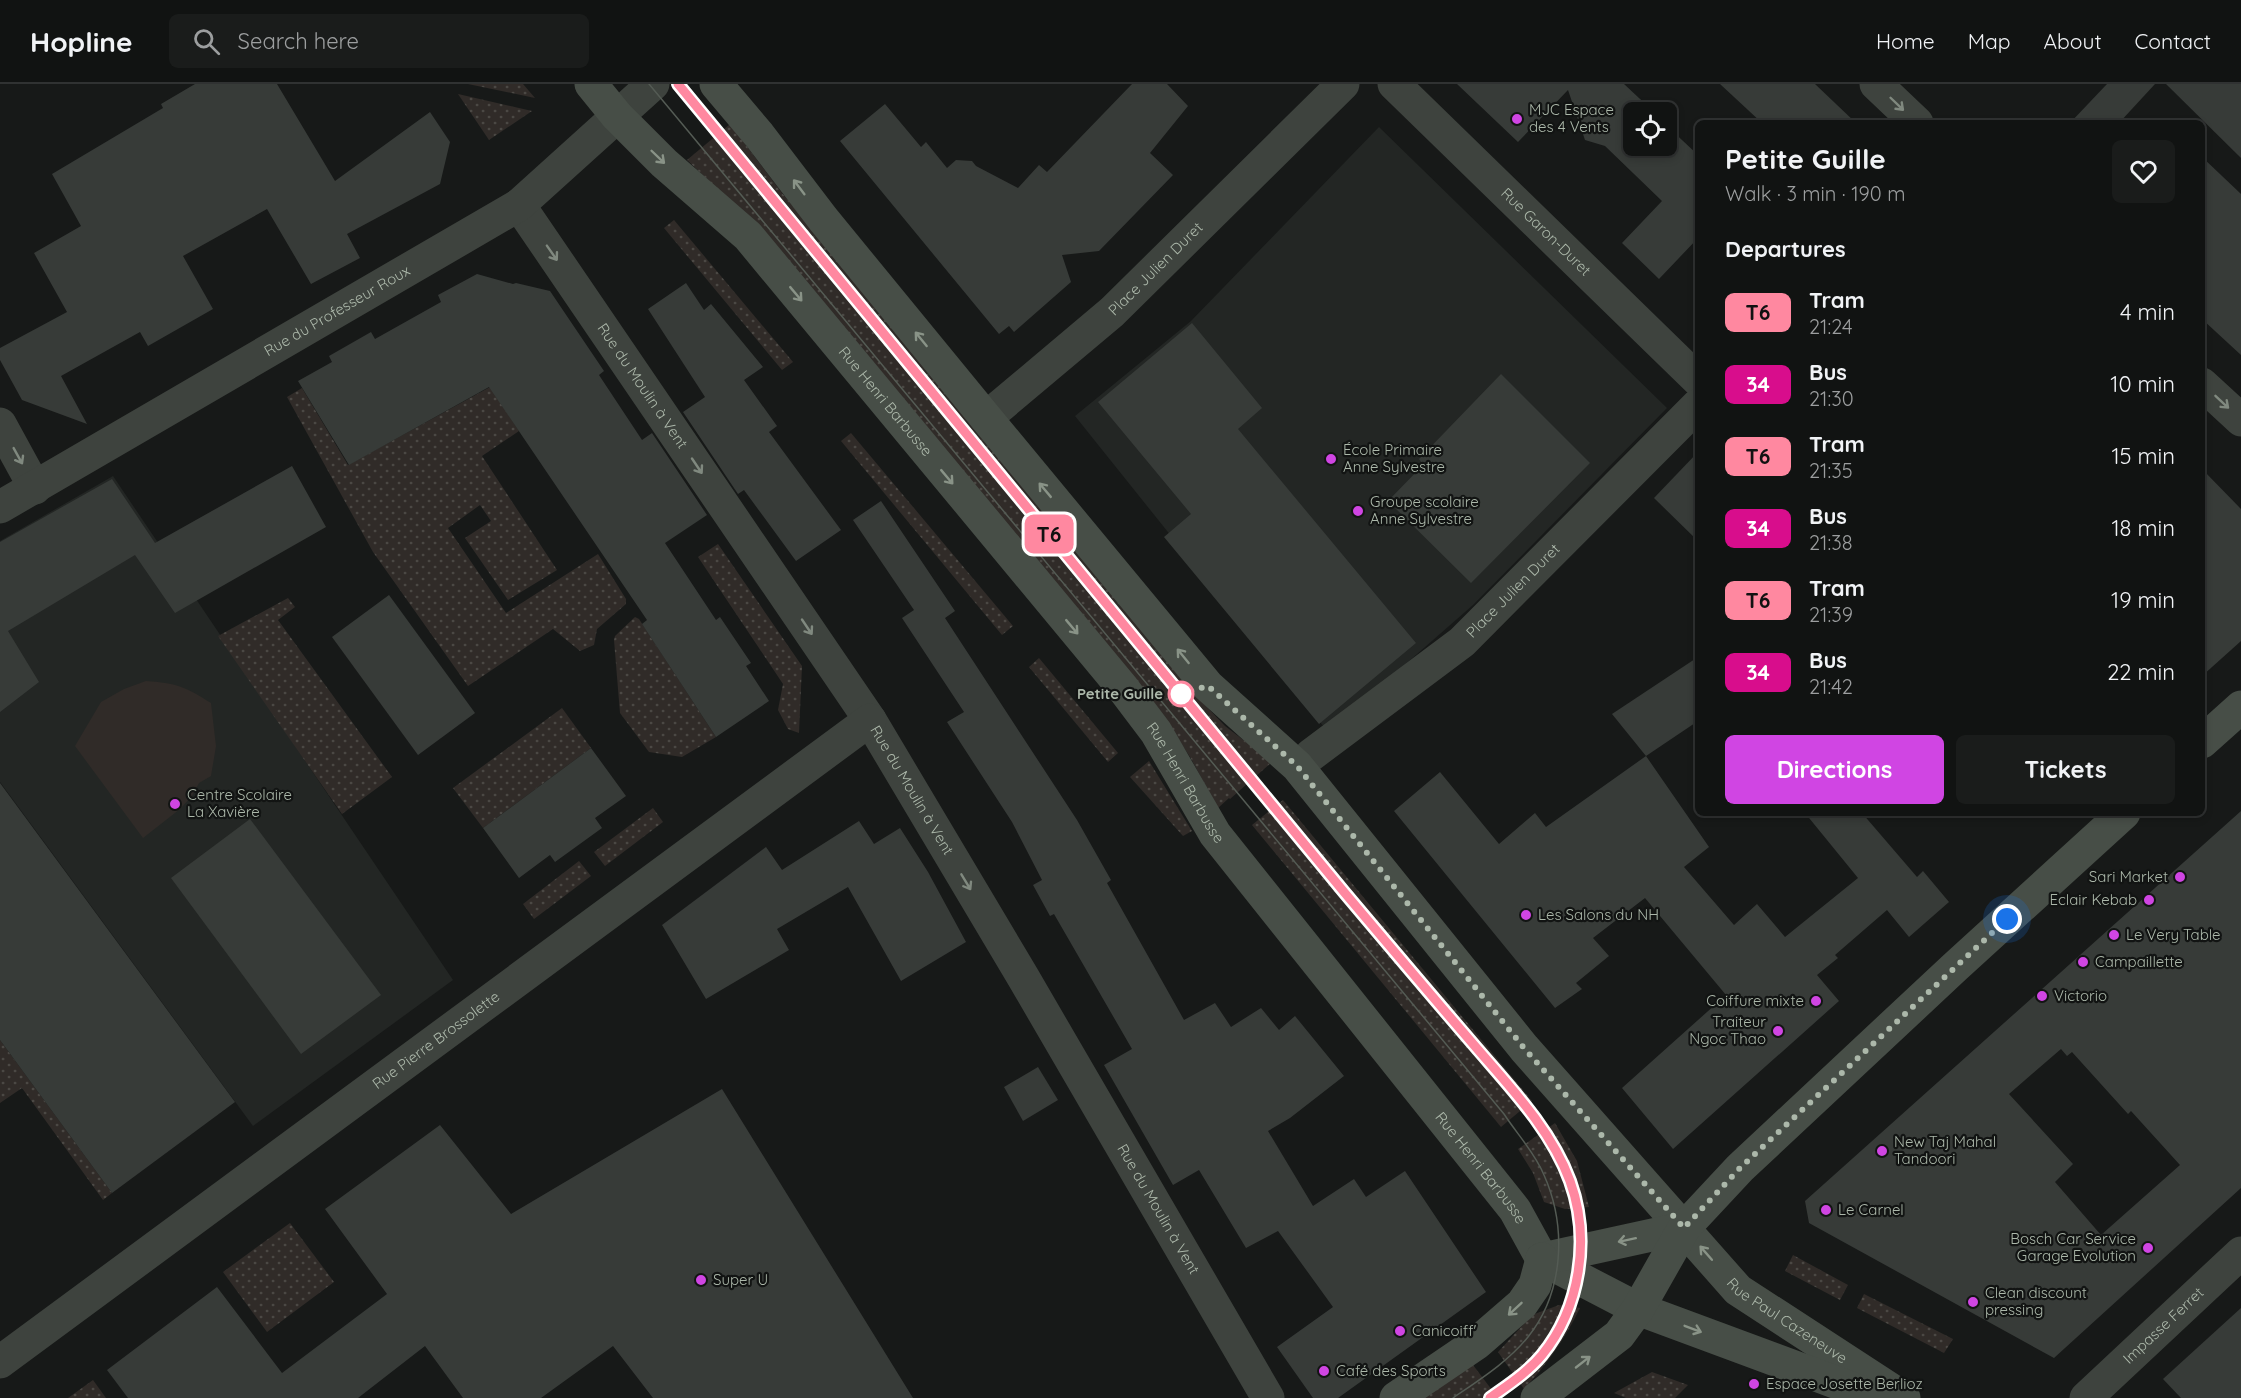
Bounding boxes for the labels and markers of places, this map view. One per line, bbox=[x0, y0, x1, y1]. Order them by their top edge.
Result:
place label: MJC Espace des 4 Vents bbox=[1529, 100, 1614, 136]
marker: MJC Espace des 4 Vents bbox=[1510, 112, 1524, 126]
place label: École Primaire Anne Sylvestre bbox=[1343, 440, 1445, 476]
marker: École Primaire Anne Sylvestre bbox=[1324, 452, 1338, 466]
place label: Groupe scolaire Anne Sylvestre bbox=[1370, 492, 1479, 528]
marker: Groupe scolaire Anne Sylvestre bbox=[1351, 504, 1365, 518]
marker: Petite Guille bbox=[1168, 681, 1194, 707]
place label: Petite Guille bbox=[1077, 684, 1163, 703]
place label: Centre Scolaire La Xavière bbox=[187, 785, 292, 821]
marker: Centre Scolaire La Xavière bbox=[168, 797, 182, 811]
place label: Sari Market bbox=[2089, 867, 2168, 886]
marker: Sari Market bbox=[2173, 870, 2187, 884]
place label: Eclair Kebab bbox=[2050, 890, 2137, 909]
marker: Eclair Kebab bbox=[2142, 893, 2156, 907]
place label: Les Salons du NH bbox=[1538, 905, 1659, 924]
marker: Les Salons du NH bbox=[1519, 908, 1533, 922]
place label: Le Very Table bbox=[2126, 925, 2221, 944]
marker: Le Very Table bbox=[2107, 928, 2121, 942]
place label: Campaillette bbox=[2095, 952, 2183, 971]
marker: Campaillette bbox=[2076, 955, 2090, 969]
place label: Victorio bbox=[2054, 986, 2107, 1005]
marker: Victorio bbox=[2035, 989, 2049, 1003]
place label: Coiffure mixte bbox=[1706, 991, 1804, 1010]
marker: Coiffure mixte bbox=[1809, 994, 1823, 1008]
place label: Traiteur Ngoc Thao bbox=[1689, 1012, 1766, 1048]
marker: Traiteur Ngoc Thao bbox=[1771, 1024, 1785, 1038]
place label: New Taj Mahal Tandoori bbox=[1894, 1132, 1996, 1168]
marker: New Taj Mahal Tandoori bbox=[1875, 1144, 1889, 1158]
place label: Le Carnel bbox=[1838, 1200, 1904, 1219]
marker: Le Carnel bbox=[1819, 1203, 1833, 1217]
place label: Bosch Car Service Garage Evolution bbox=[2010, 1229, 2136, 1265]
marker: Bosch Car Service Garage Evolution bbox=[2141, 1241, 2155, 1255]
place label: Super U bbox=[713, 1270, 768, 1289]
marker: Super U bbox=[694, 1273, 708, 1287]
place label: Clean discount pressing bbox=[1985, 1283, 2087, 1319]
marker: Clean discount pressing bbox=[1966, 1295, 1980, 1309]
place label: Canicoiff' bbox=[1412, 1321, 1477, 1340]
marker: Canicoiff' bbox=[1393, 1324, 1407, 1338]
place label: Café des Sports bbox=[1336, 1361, 1446, 1380]
marker: Café des Sports bbox=[1317, 1364, 1331, 1378]
place label: Espace Josette Berlioz bbox=[1766, 1374, 1923, 1393]
marker: Espace Josette Berlioz bbox=[1747, 1377, 1761, 1391]

